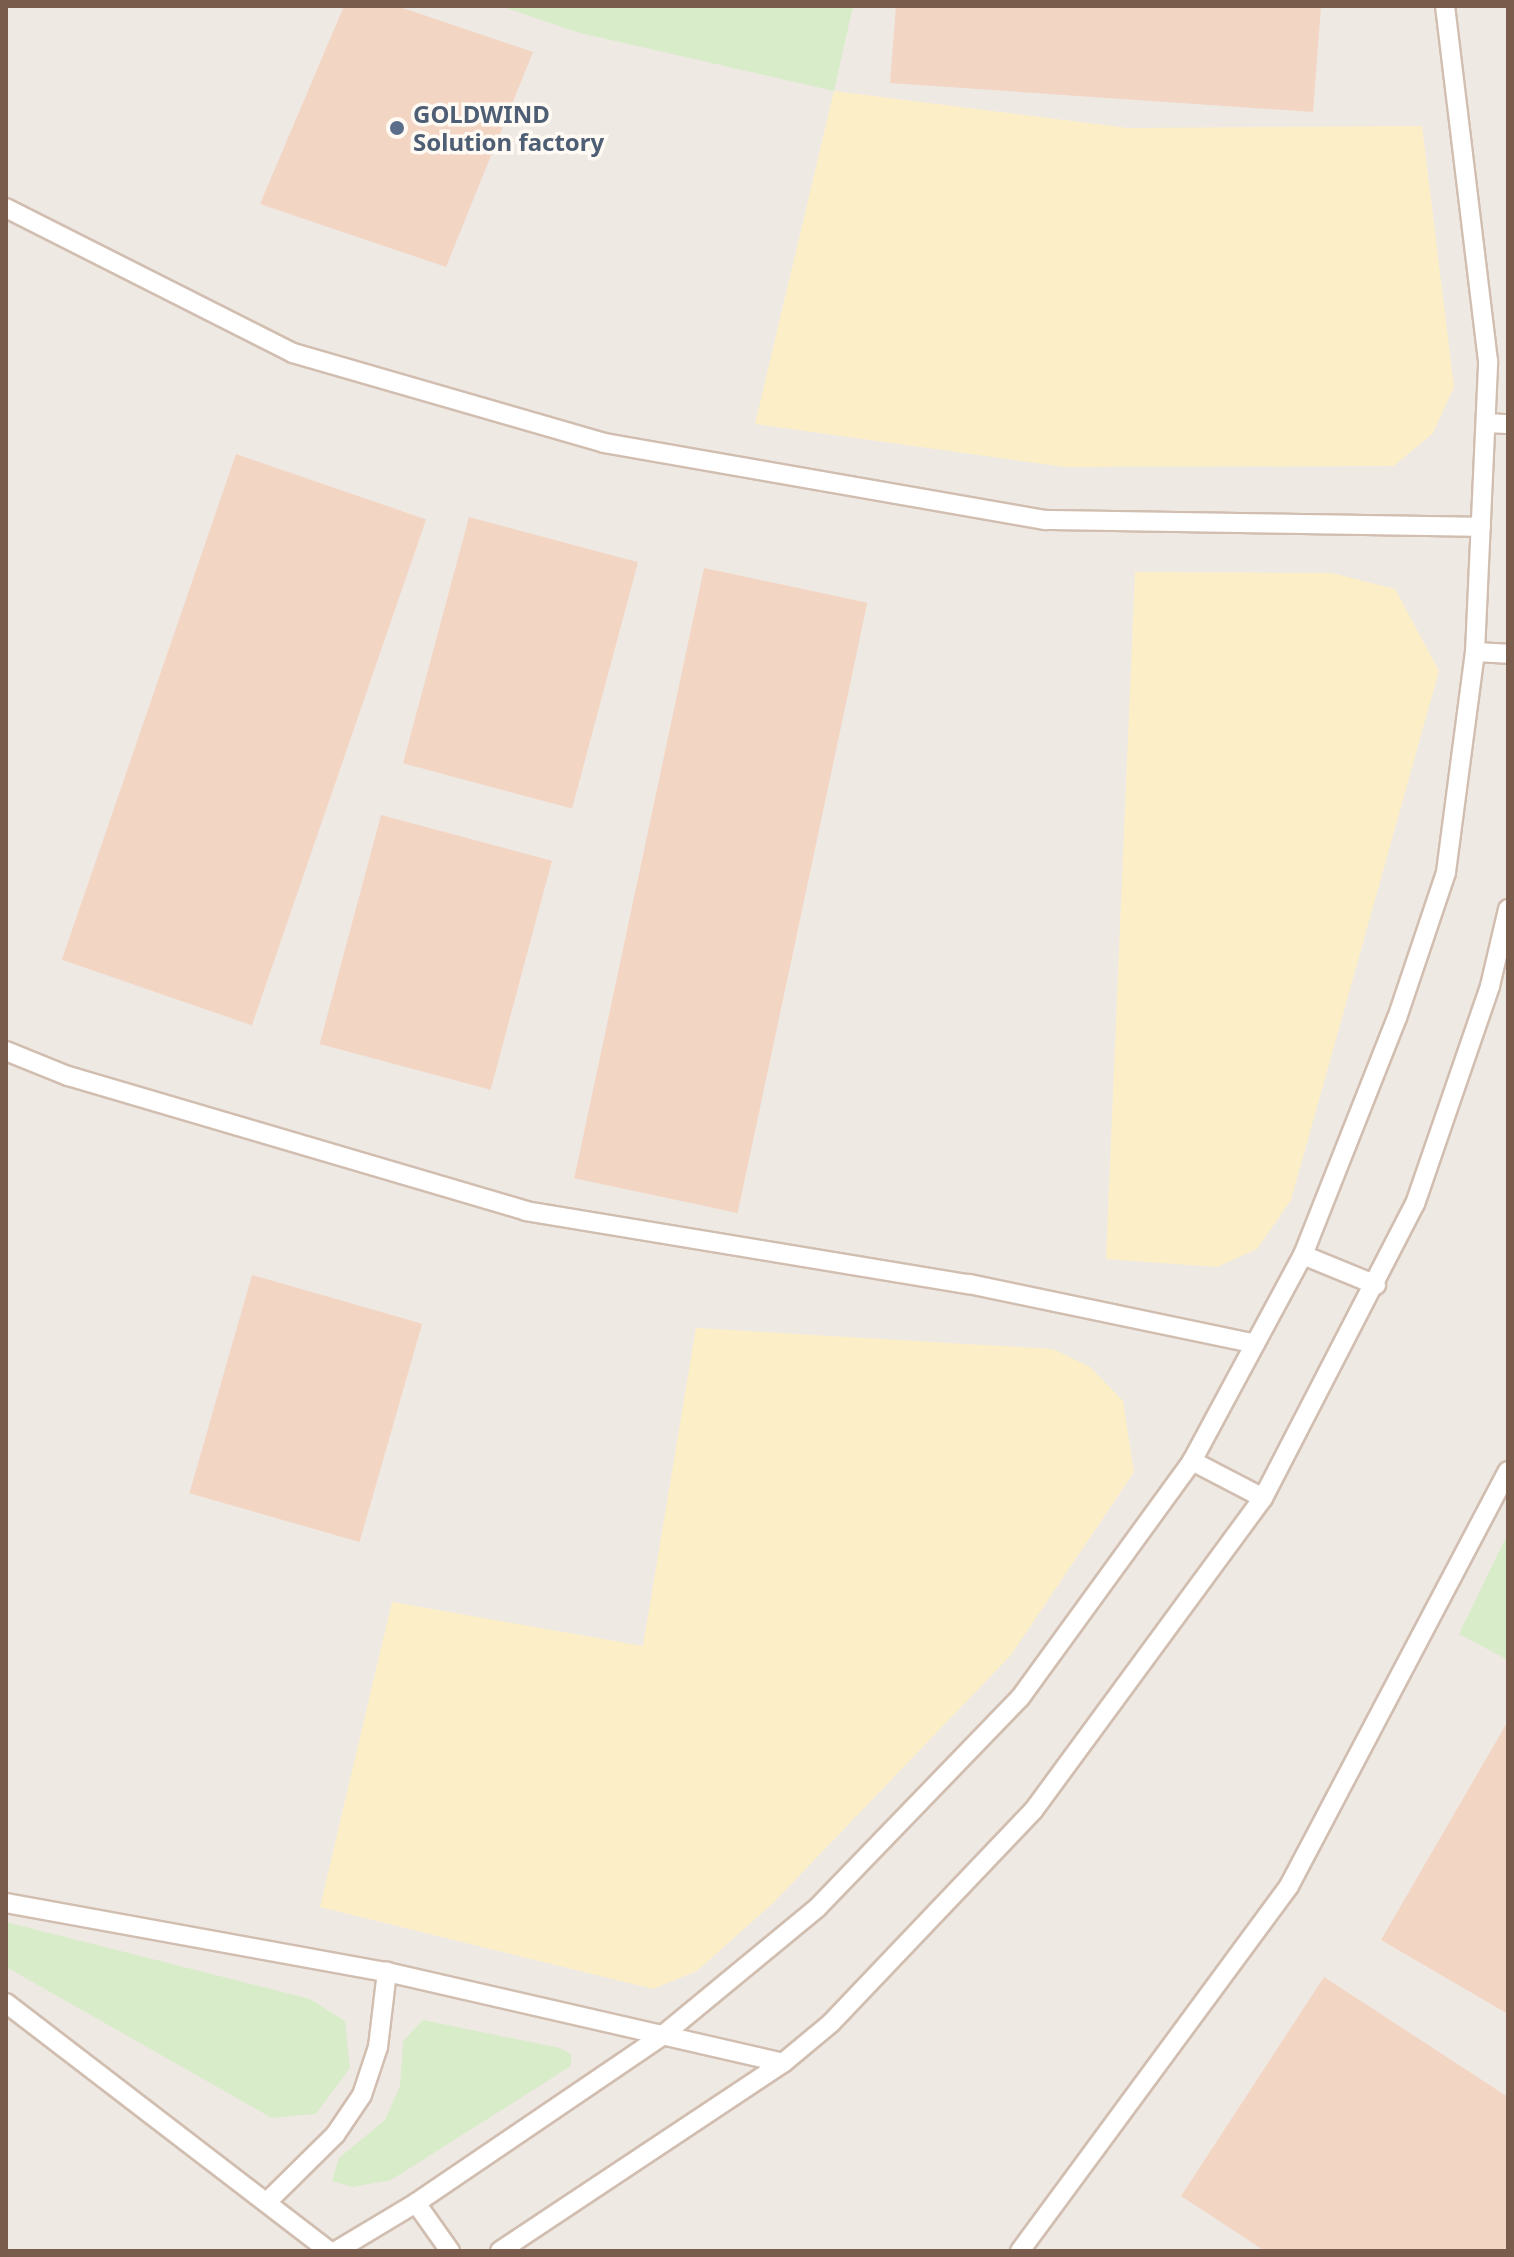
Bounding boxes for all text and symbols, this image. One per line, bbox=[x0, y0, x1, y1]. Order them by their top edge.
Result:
place label: GOLDWIND Solution factory bbox=[413, 100, 604, 156]
marker: GOLDWIND Solution factory bbox=[388, 119, 406, 137]

